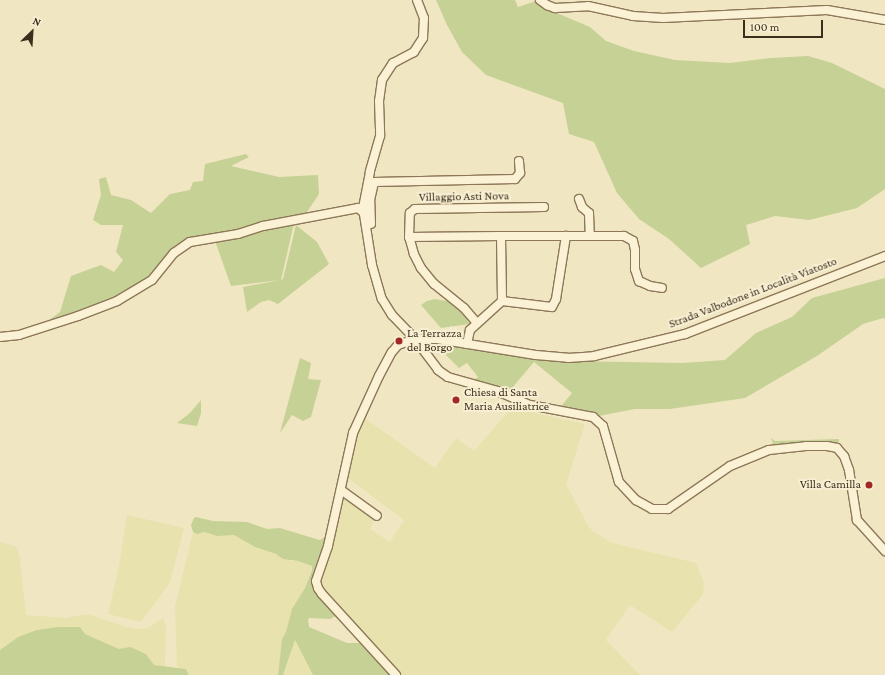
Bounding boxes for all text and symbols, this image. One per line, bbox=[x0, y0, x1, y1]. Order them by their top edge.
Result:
north arrow bbox=[12, 12, 52, 52]
scale bar bbox=[745, 12, 825, 38]
text: N bbox=[31, 14, 43, 28]
text: 100 m bbox=[750, 20, 779, 34]
street label: Villaggio Asti Nova bbox=[419, 189, 509, 205]
street label: Strada Valbodone in Località Viatosto bbox=[667, 254, 839, 332]
place label: La Terrazza del Borgo bbox=[407, 327, 462, 355]
marker: La Terrazza del Borgo bbox=[394, 336, 404, 346]
place label: Chiesa di Santa Maria Ausiliatrice bbox=[464, 386, 549, 414]
marker: Chiesa di Santa Maria Ausiliatrice bbox=[451, 395, 461, 405]
place label: Villa Camilla bbox=[800, 478, 861, 492]
marker: Villa Camilla bbox=[864, 480, 874, 490]

